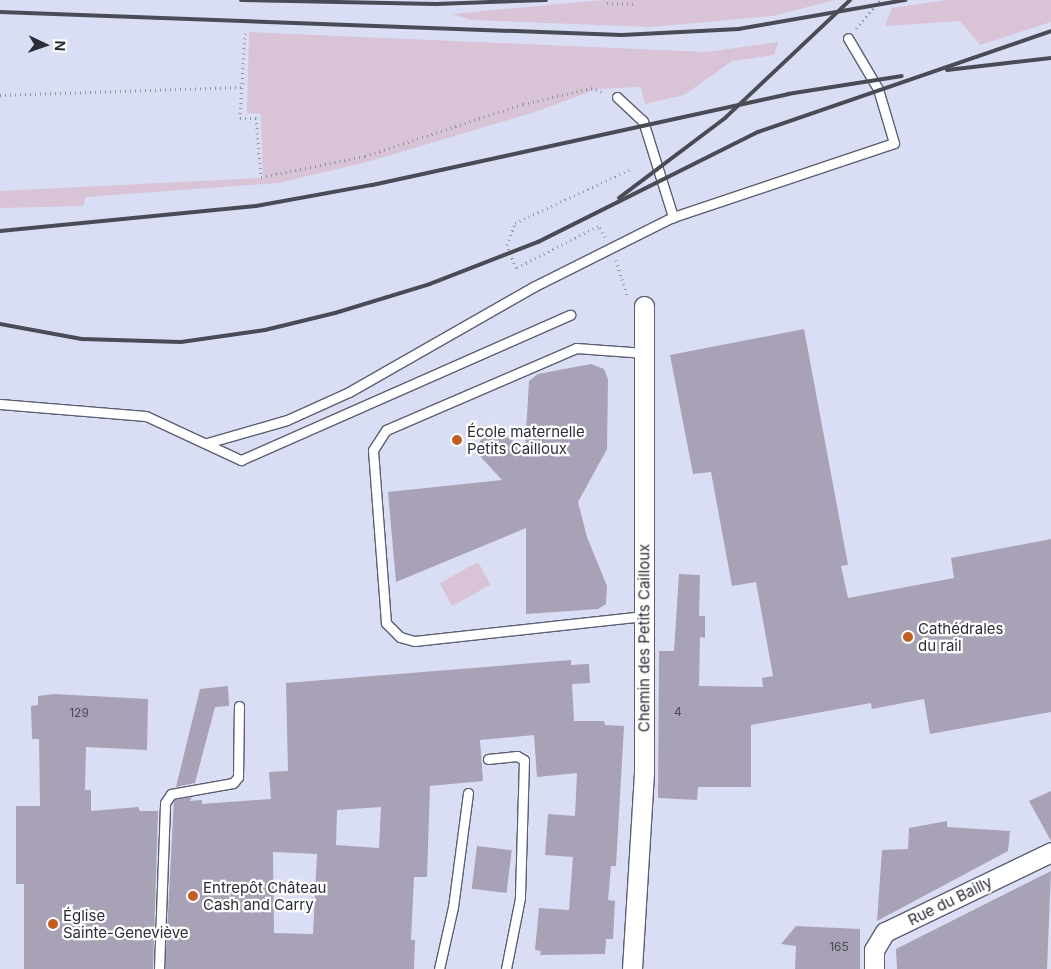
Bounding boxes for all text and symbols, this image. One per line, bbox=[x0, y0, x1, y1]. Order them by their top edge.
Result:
north arrow bbox=[20, 20, 70, 70]
text: N bbox=[52, 40, 69, 52]
place label: École maternelle Petits Cailloux bbox=[467, 422, 585, 457]
marker: École maternelle Petits Cailloux bbox=[451, 434, 463, 446]
street label: Chemin des Petits Cailloux bbox=[635, 544, 653, 732]
place label: Cathédrales du rail bbox=[918, 619, 1003, 654]
marker: Cathédrales du rail bbox=[902, 631, 914, 643]
house number: 4 bbox=[674, 705, 682, 719]
house number: 129 bbox=[69, 706, 89, 720]
street label: Rue du Bailly bbox=[905, 873, 995, 929]
place label: Entrepôt Château Cash and Carry bbox=[203, 878, 326, 913]
marker: Entrepôt Château Cash and Carry bbox=[187, 890, 199, 902]
place label: Église Sainte-Geneviève bbox=[63, 906, 189, 941]
marker: Église Sainte-Geneviève bbox=[47, 918, 59, 930]
house number: 165 bbox=[829, 940, 849, 954]

